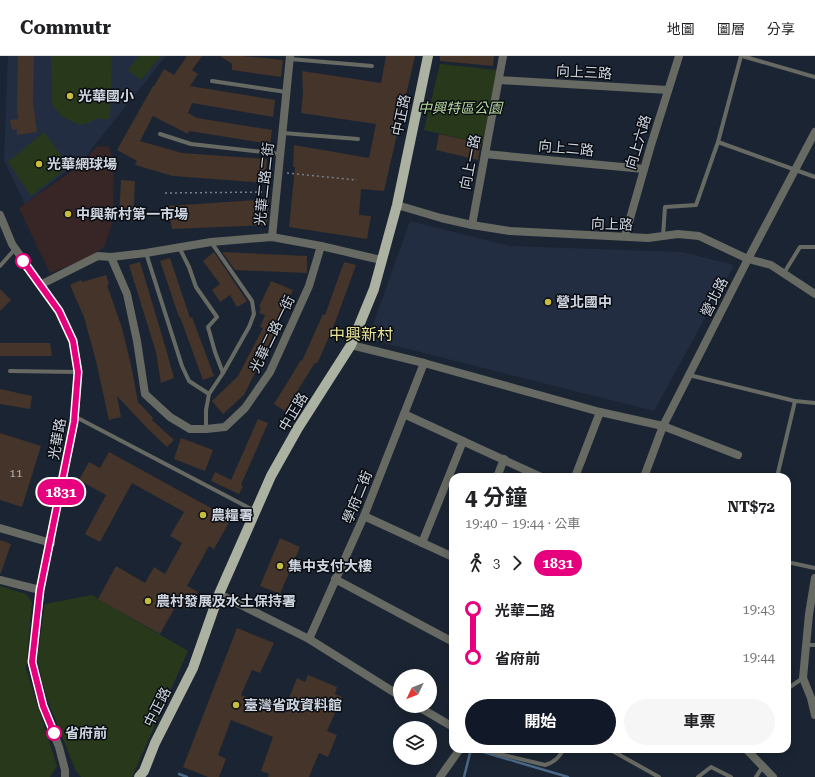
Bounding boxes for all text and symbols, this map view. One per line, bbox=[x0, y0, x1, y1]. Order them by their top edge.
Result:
text: Commutr bbox=[20, 16, 111, 39]
text: 地圖 bbox=[667, 21, 695, 37]
text: 圖層 bbox=[717, 21, 745, 37]
text: 分享 bbox=[767, 21, 795, 37]
street label: 向上三路 bbox=[556, 63, 612, 81]
place label: 光華國小 bbox=[78, 88, 134, 104]
marker: 光華國小 bbox=[65, 91, 75, 101]
street label: 中正路 bbox=[389, 93, 413, 137]
park label: 中興特區公園 bbox=[418, 100, 504, 116]
street label: 向上六路 bbox=[622, 113, 654, 171]
street label: 向上一路 bbox=[457, 133, 483, 191]
street label: 向上二路 bbox=[537, 138, 595, 158]
street label: 光華二路二街 bbox=[252, 141, 276, 227]
place label: 光華網球場 bbox=[47, 156, 117, 172]
marker: 光華網球場 bbox=[34, 159, 44, 169]
place label: 中興新村第一市場 bbox=[76, 206, 188, 222]
marker: 中興新村第一市場 bbox=[63, 209, 73, 219]
street label: 向上路 bbox=[591, 215, 633, 233]
unlabelled marker bbox=[15, 253, 31, 269]
street label: 營北路 bbox=[697, 275, 731, 319]
street label: 光華二路一街 bbox=[246, 293, 298, 375]
place label: 營北國中 bbox=[556, 294, 612, 310]
marker: 營北國中 bbox=[543, 297, 553, 307]
district label: 中興新村 bbox=[329, 325, 393, 344]
street label: 中正路 bbox=[275, 390, 311, 434]
street label: 光華路 bbox=[45, 417, 69, 461]
house number: 11 bbox=[9, 466, 23, 480]
street label: 學府二街 bbox=[339, 468, 375, 526]
line badge: 1831 bbox=[33, 479, 89, 505]
text: 1831 bbox=[45, 484, 77, 500]
text: 4 分鐘 bbox=[465, 485, 527, 510]
text: NT$72 bbox=[727, 498, 775, 516]
place label: 農糧署 bbox=[211, 507, 253, 523]
marker: 農糧署 bbox=[198, 510, 208, 520]
text: 19:40 – 19:44 · 公車 bbox=[465, 516, 580, 531]
icon: walk bbox=[465, 552, 487, 574]
icon: forward bbox=[506, 552, 528, 574]
text: 1831 bbox=[542, 555, 574, 571]
text: 3 bbox=[493, 556, 500, 571]
place label: 集中支付大樓 bbox=[288, 558, 372, 574]
marker: 集中支付大樓 bbox=[275, 561, 285, 571]
place label: 農村發展及水土保持署 bbox=[156, 593, 296, 609]
marker: 農村發展及水土保持署 bbox=[143, 596, 153, 606]
text: 光華二路 bbox=[495, 602, 555, 620]
text: 19:43 bbox=[743, 602, 775, 617]
text: 省府前 bbox=[495, 650, 540, 668]
text: 19:44 bbox=[743, 650, 775, 665]
north arrow bbox=[393, 669, 437, 713]
map controls bbox=[393, 669, 437, 765]
street label: 中正路 bbox=[140, 685, 174, 729]
place label: 臺灣省政資料館 bbox=[244, 697, 342, 713]
button: 開始 bbox=[465, 699, 616, 745]
button: 車票 bbox=[624, 699, 775, 745]
marker: 臺灣省政資料館 bbox=[231, 700, 241, 710]
button: layers bbox=[393, 721, 437, 765]
marker: 省府前 bbox=[46, 725, 62, 741]
place label: 省府前 bbox=[65, 725, 107, 741]

